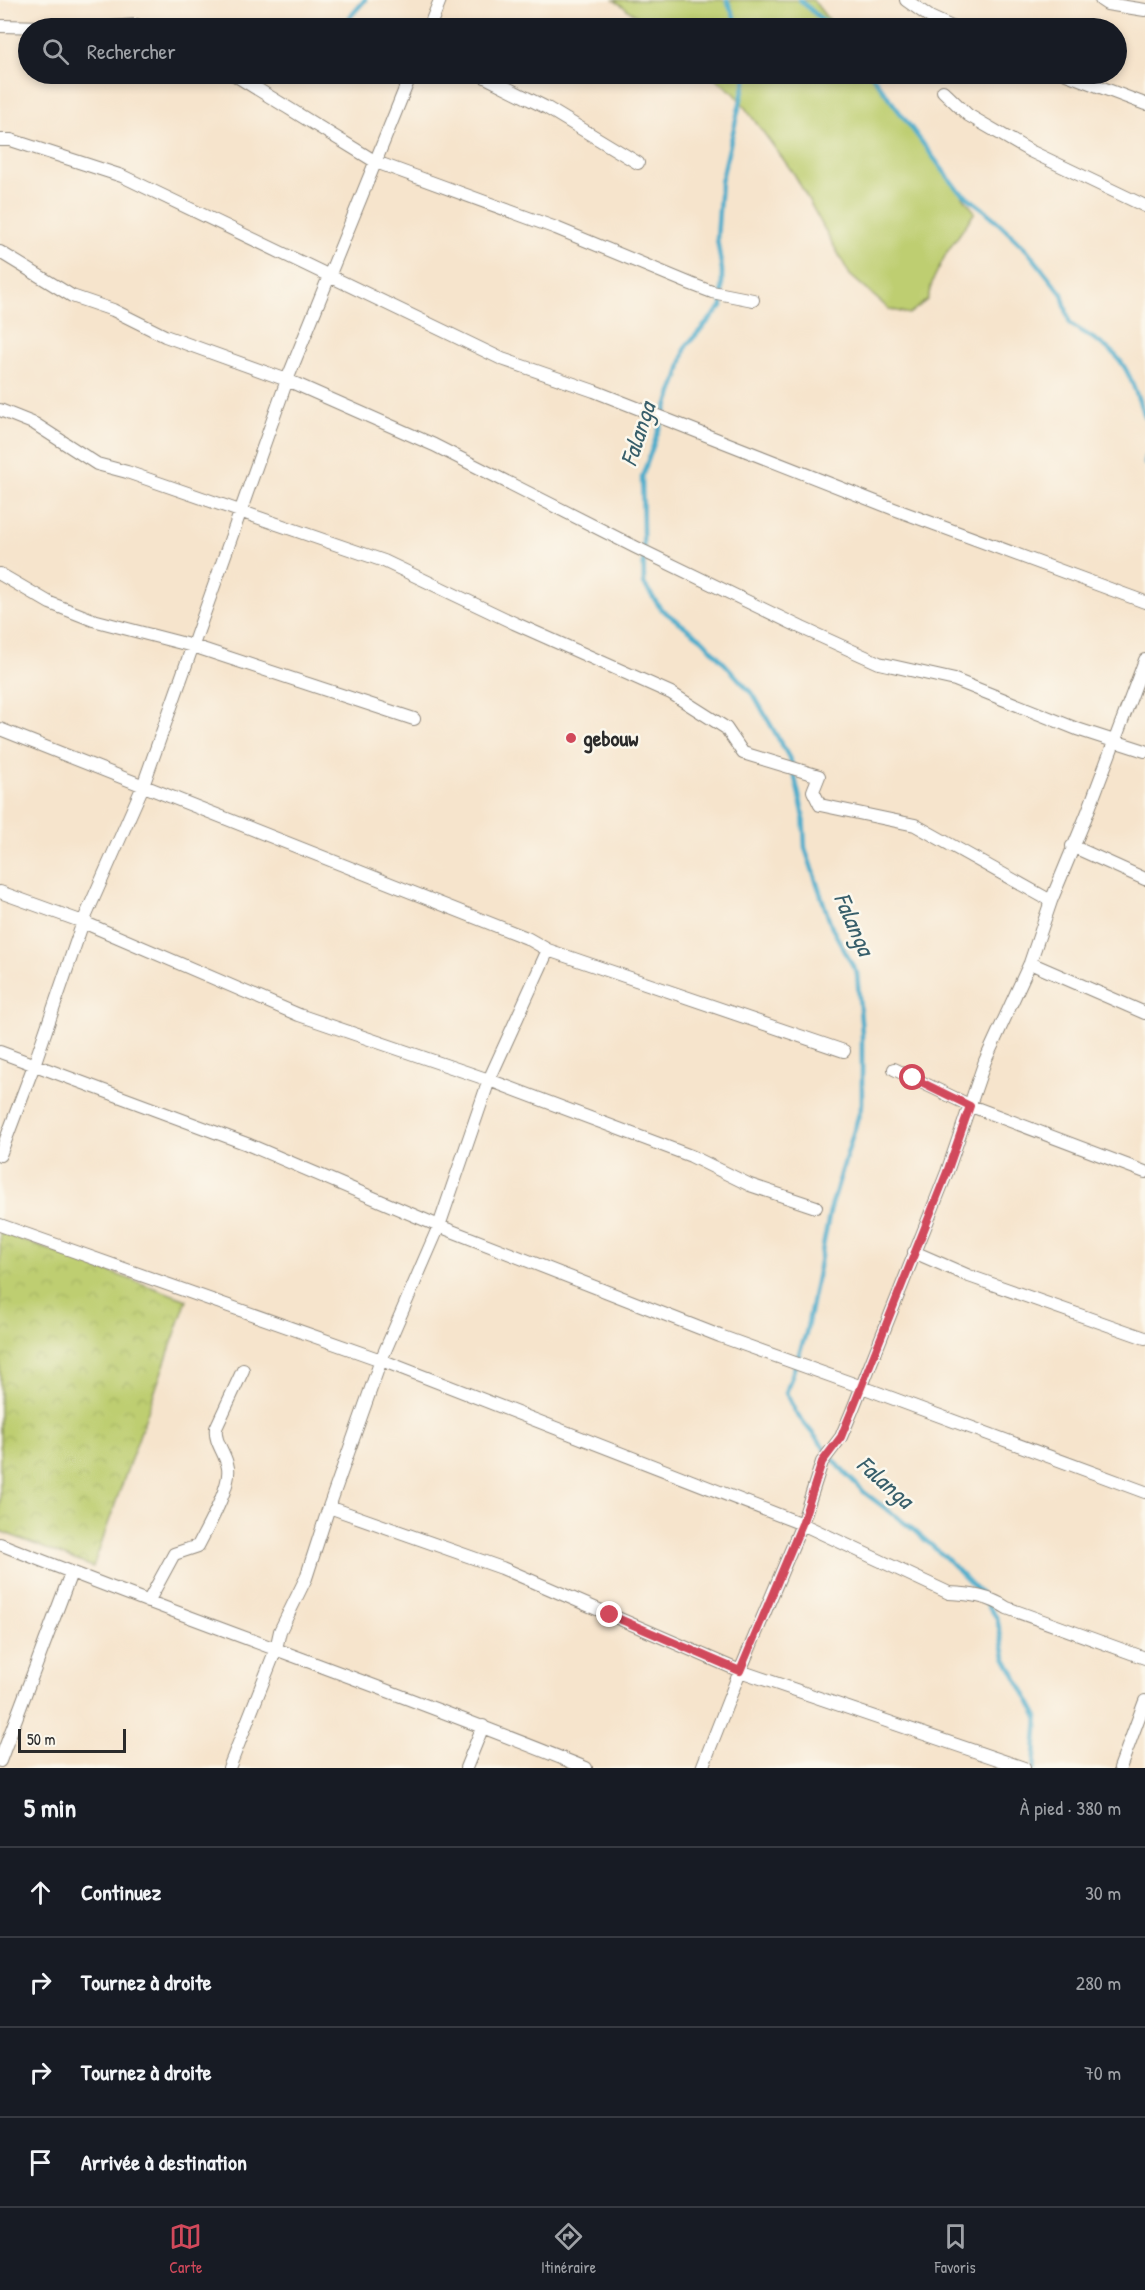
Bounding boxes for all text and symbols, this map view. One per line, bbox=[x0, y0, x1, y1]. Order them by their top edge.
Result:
search box bbox=[18, 18, 1127, 84]
icon: search bbox=[39, 35, 72, 68]
text: Rechercher bbox=[87, 36, 176, 66]
water label: Falanga bbox=[612, 395, 664, 470]
place label: gebouw bbox=[583, 723, 638, 754]
marker: gebouw bbox=[564, 731, 578, 745]
water label: Falanga bbox=[826, 887, 884, 963]
route start bbox=[899, 1064, 925, 1090]
water label: Falanga bbox=[850, 1448, 923, 1517]
route end bbox=[596, 1601, 622, 1627]
scale bar bbox=[18, 1726, 126, 1754]
text: 50 m bbox=[27, 1728, 56, 1750]
text: 5 min bbox=[24, 1790, 76, 1825]
text: À pied · 380 m bbox=[1020, 1794, 1121, 1821]
icon: ahead bbox=[24, 1876, 57, 1909]
text: Continuez bbox=[81, 1877, 161, 1907]
text: 30 m bbox=[1085, 1879, 1121, 1906]
icon: right bbox=[24, 1966, 57, 1999]
text: Tournez à droite bbox=[81, 1967, 211, 1997]
text: 280 m bbox=[1076, 1969, 1121, 1996]
icon: right bbox=[24, 2056, 57, 2089]
text: Tournez à droite bbox=[81, 2057, 211, 2087]
text: 70 m bbox=[1084, 2059, 1121, 2086]
icon: arrive bbox=[24, 2146, 57, 2179]
text: Arrivée à destination bbox=[81, 2147, 247, 2177]
tab: Carte bbox=[169, 2220, 202, 2278]
tab: Itinéraire bbox=[541, 2220, 596, 2278]
tab: Favoris bbox=[935, 2220, 976, 2278]

